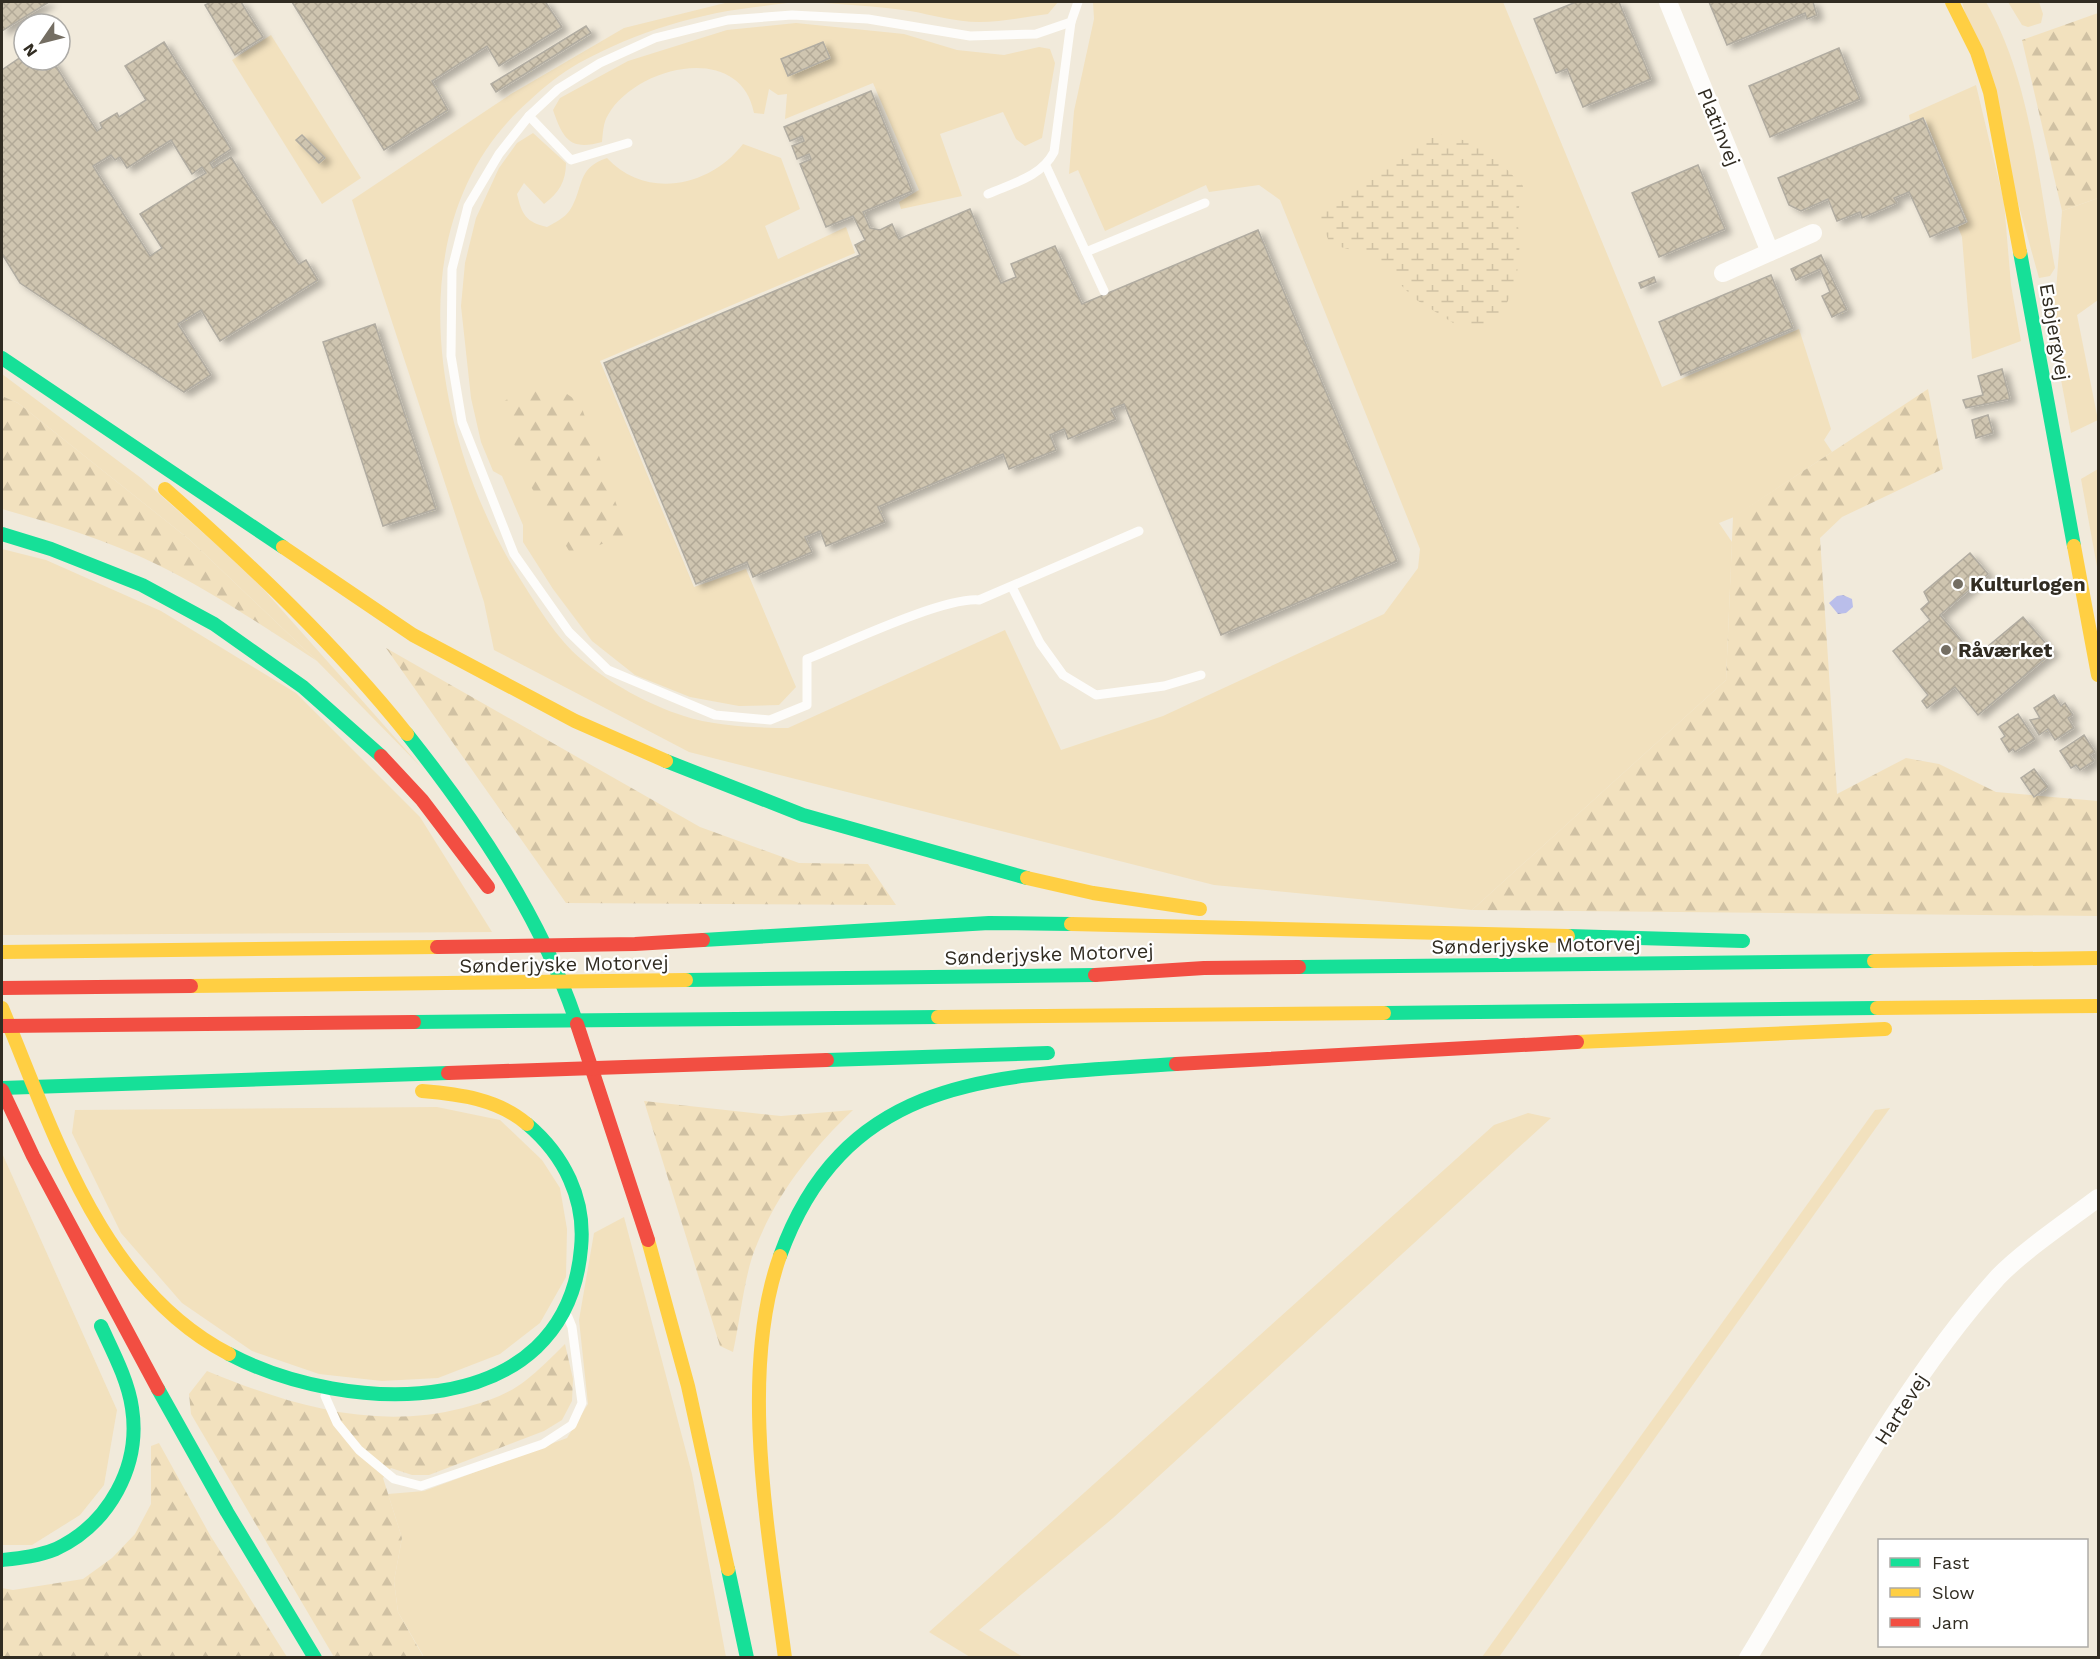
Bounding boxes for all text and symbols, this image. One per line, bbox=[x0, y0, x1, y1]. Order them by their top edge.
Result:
north arrow bbox=[12, 12, 72, 72]
text: N bbox=[19, 40, 41, 61]
street label: Platinvej bbox=[1692, 84, 1746, 170]
street label: Esbjergvej bbox=[2035, 282, 2075, 382]
place label: Kulturlogen bbox=[1970, 572, 2086, 596]
marker: Kulturlogen bbox=[1951, 577, 1965, 591]
place label: Råværket bbox=[1958, 638, 2052, 662]
marker: Råværket bbox=[1939, 643, 1953, 657]
street label: Sønderjyske Motorvej bbox=[1431, 931, 1641, 959]
street label: Sønderjyske Motorvej bbox=[944, 938, 1154, 970]
street label: Sønderjyske Motorvej bbox=[459, 950, 669, 978]
street label: Hartevej bbox=[1869, 1369, 1933, 1449]
legend bbox=[1878, 1539, 2088, 1647]
text: Fast bbox=[1932, 1552, 1970, 1573]
text: Slow bbox=[1932, 1582, 1975, 1603]
text: Jam bbox=[1932, 1612, 1969, 1633]

